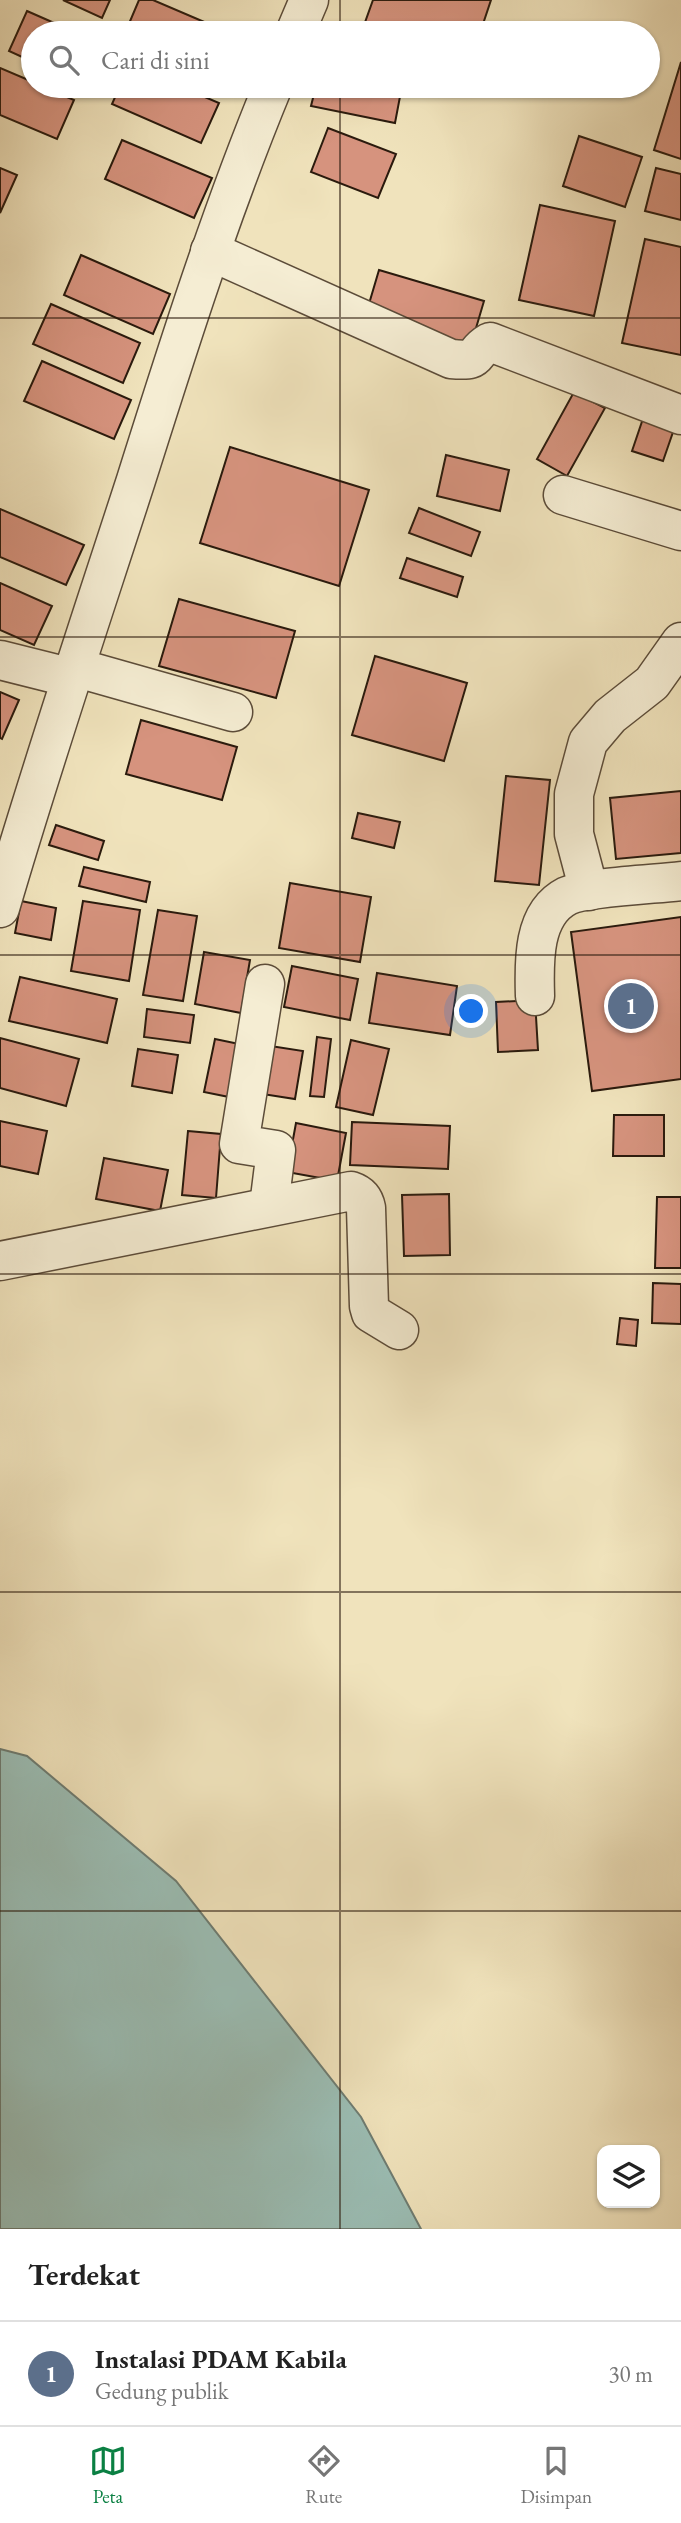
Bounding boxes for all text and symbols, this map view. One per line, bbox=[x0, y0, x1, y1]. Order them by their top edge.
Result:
search box bbox=[21, 21, 660, 98]
icon: search bbox=[45, 41, 83, 79]
text: Cari di sini bbox=[101, 43, 210, 77]
pin: 1 bbox=[608, 980, 654, 1032]
your location bbox=[454, 994, 488, 1028]
map controls bbox=[597, 2145, 660, 2208]
button: layers bbox=[597, 2145, 660, 2208]
text: Terdekat bbox=[28, 2255, 140, 2294]
text: Instalasi PDAM Kabila bbox=[95, 2342, 347, 2376]
text: 1 bbox=[45, 2359, 57, 2389]
text: 30 m bbox=[608, 2359, 653, 2389]
text: Gedung publik bbox=[95, 2376, 229, 2406]
tab: Peta bbox=[89, 2442, 127, 2509]
tab: Rute bbox=[305, 2442, 343, 2509]
tab: Disimpan bbox=[520, 2442, 592, 2509]

